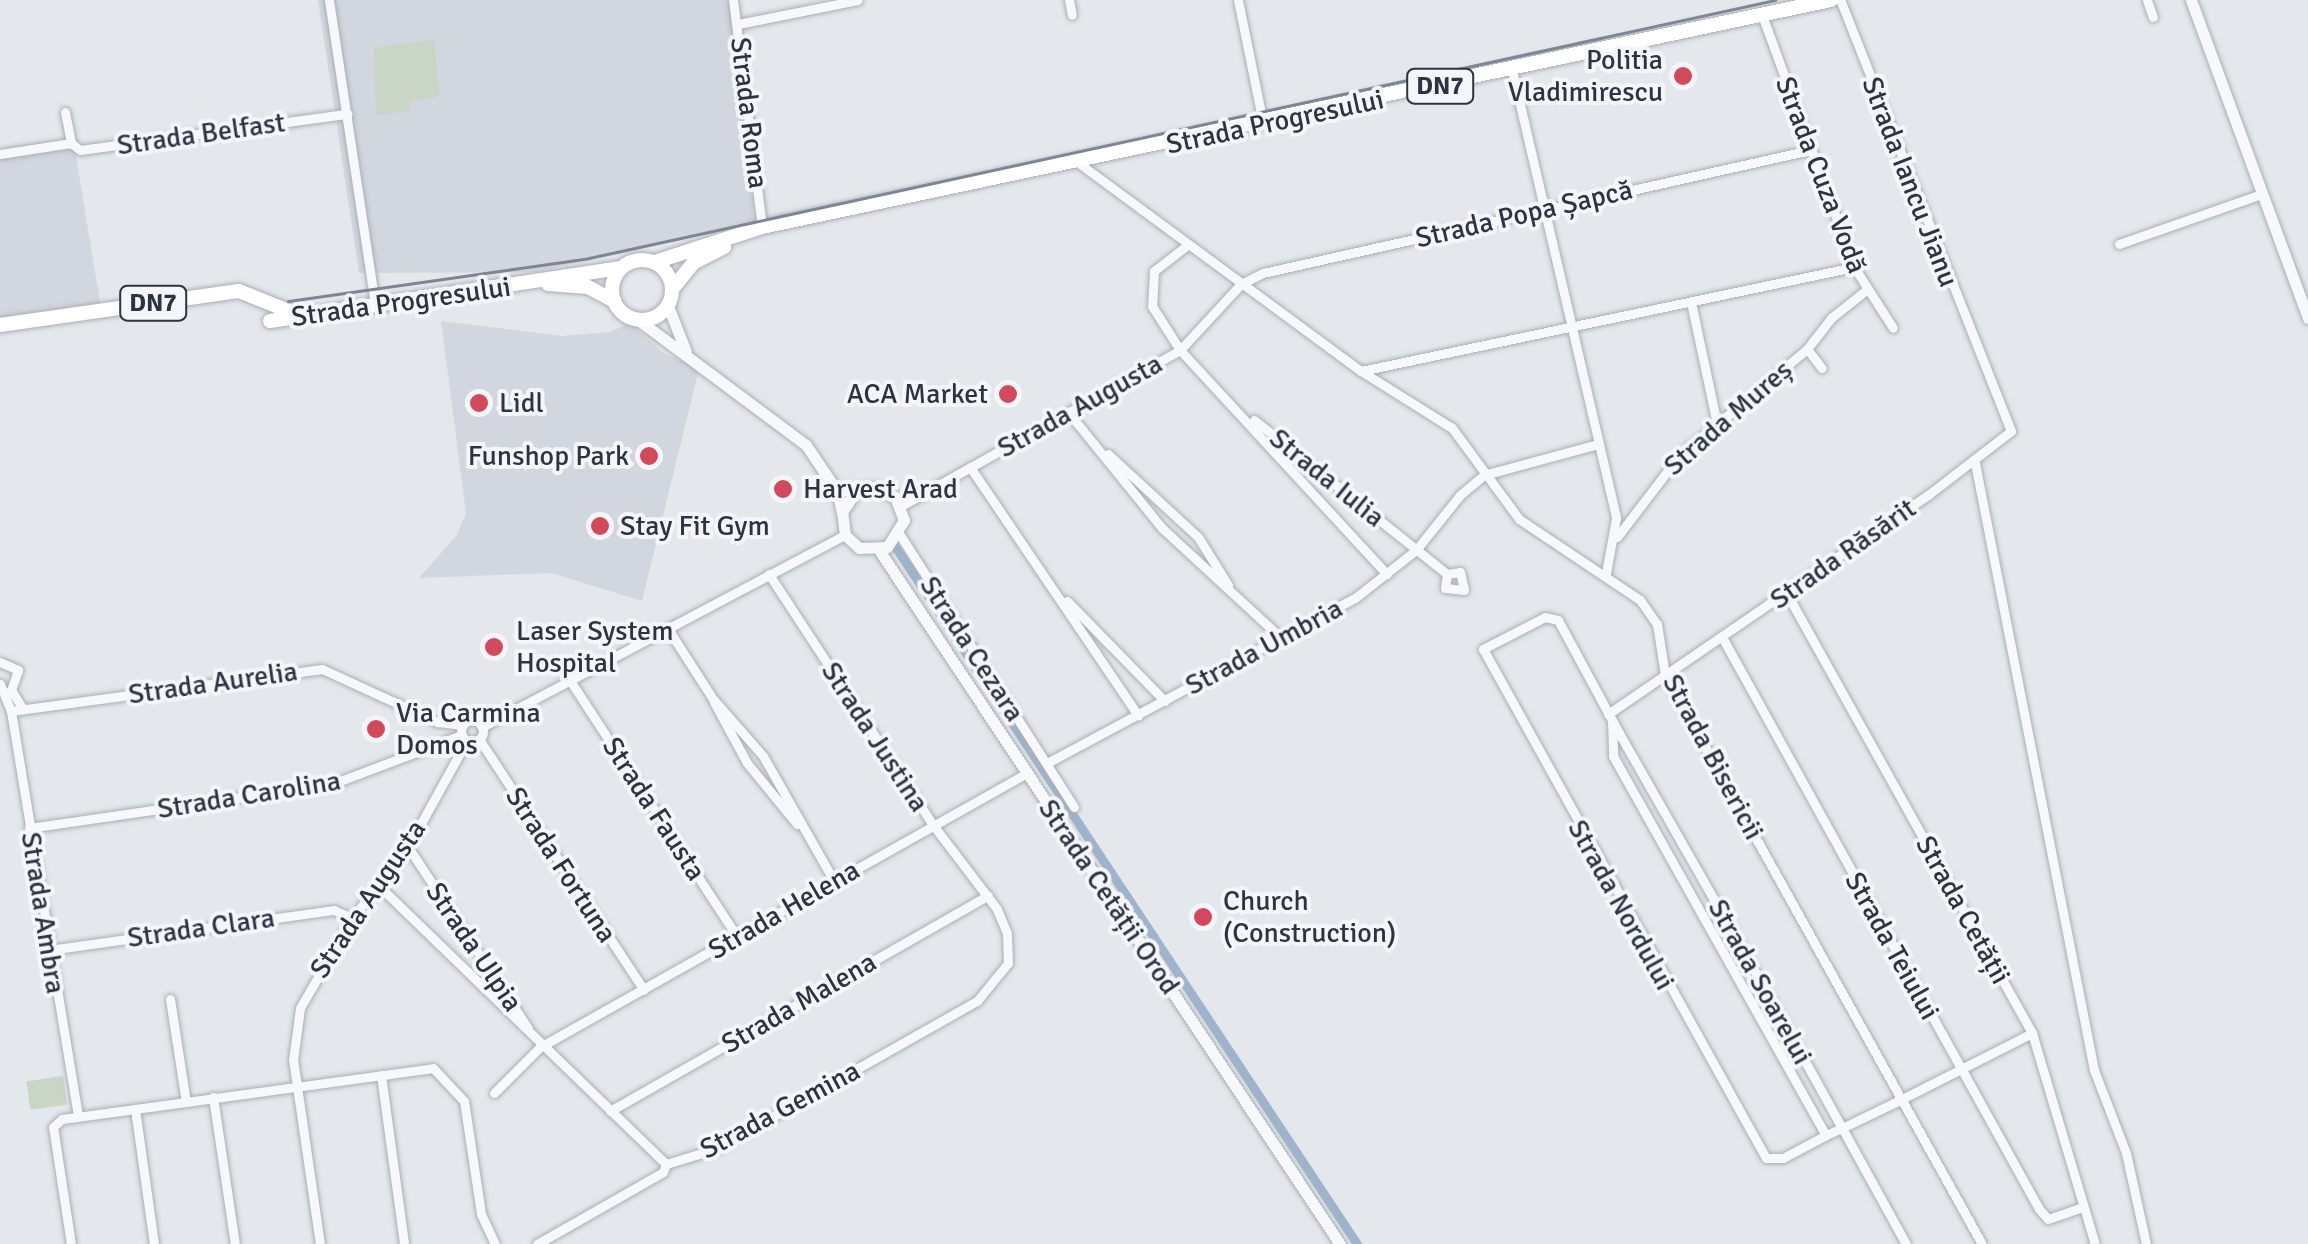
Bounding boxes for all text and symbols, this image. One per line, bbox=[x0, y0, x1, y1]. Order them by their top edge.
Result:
street label: Strada Roma bbox=[723, 35, 775, 191]
place label: Politia Vladimirescu bbox=[1508, 43, 1663, 109]
marker: Politia Vladimirescu bbox=[1672, 65, 1694, 87]
road number: DN7 bbox=[1405, 66, 1475, 106]
street label: Strada Cuza Vodă bbox=[1768, 72, 1874, 278]
street label: Strada Iancu Jianu bbox=[1855, 72, 1965, 292]
street label: Strada Progresului bbox=[1163, 83, 1387, 161]
street label: Strada Belfast bbox=[115, 106, 287, 162]
street label: Strada Popa Șapcă bbox=[1412, 173, 1636, 255]
street label: Strada Progresului bbox=[289, 270, 513, 334]
road number: DN7 bbox=[118, 283, 188, 323]
street label: Strada Augusta bbox=[992, 347, 1168, 465]
street label: Strada Mureș bbox=[1657, 353, 1799, 483]
place label: ACA Market bbox=[847, 377, 988, 411]
marker: ACA Market bbox=[997, 383, 1019, 405]
place label: Lidl bbox=[499, 386, 544, 420]
marker: Lidl bbox=[468, 392, 490, 414]
street label: Strada Iulia bbox=[1263, 421, 1391, 535]
place label: Funshop Park bbox=[468, 439, 629, 473]
marker: Funshop Park bbox=[638, 445, 660, 467]
place label: Harvest Arad bbox=[803, 472, 958, 506]
marker: Harvest Arad bbox=[772, 478, 794, 500]
street label: Strada Răsărit bbox=[1764, 491, 1922, 617]
place label: Stay Fit Gym bbox=[620, 509, 770, 543]
marker: Stay Fit Gym bbox=[589, 515, 611, 537]
street label: Strada Cezara bbox=[913, 570, 1031, 728]
street label: Strada Umbria bbox=[1180, 592, 1348, 702]
place label: Laser System Hospital bbox=[516, 614, 673, 680]
marker: Laser System Hospital bbox=[481, 634, 507, 660]
street label: Strada Aurelia bbox=[126, 654, 300, 712]
street label: Strada Justina bbox=[814, 656, 936, 818]
street label: Strada Bisericii bbox=[1655, 669, 1771, 845]
place label: Via Carmina Domos bbox=[396, 696, 541, 762]
marker: Via Carmina Domos bbox=[365, 718, 387, 740]
street label: Strada Fausta bbox=[595, 731, 713, 887]
street label: Strada Carolina bbox=[155, 764, 343, 826]
street label: Strada Fortuna bbox=[498, 781, 624, 949]
street label: Strada Cetății Orod bbox=[1031, 793, 1187, 1001]
street label: Strada Augusta bbox=[303, 814, 433, 984]
street label: Strada Nordului bbox=[1560, 814, 1682, 996]
street label: Strada Ambra bbox=[14, 830, 72, 996]
street label: Strada Cetății bbox=[1908, 830, 2018, 990]
street label: Strada Helena bbox=[702, 853, 866, 967]
street label: Strada Teiului bbox=[1838, 866, 1946, 1026]
street label: Strada Ulpia bbox=[419, 876, 529, 1018]
place label: Church (Construction) bbox=[1223, 884, 1396, 950]
street label: Strada Soarelui bbox=[1701, 894, 1819, 1070]
street label: Strada Clara bbox=[125, 901, 277, 955]
marker: Church (Construction) bbox=[1192, 906, 1214, 928]
street label: Strada Malena bbox=[716, 945, 882, 1061]
street label: Strada Gemina bbox=[694, 1054, 866, 1166]

